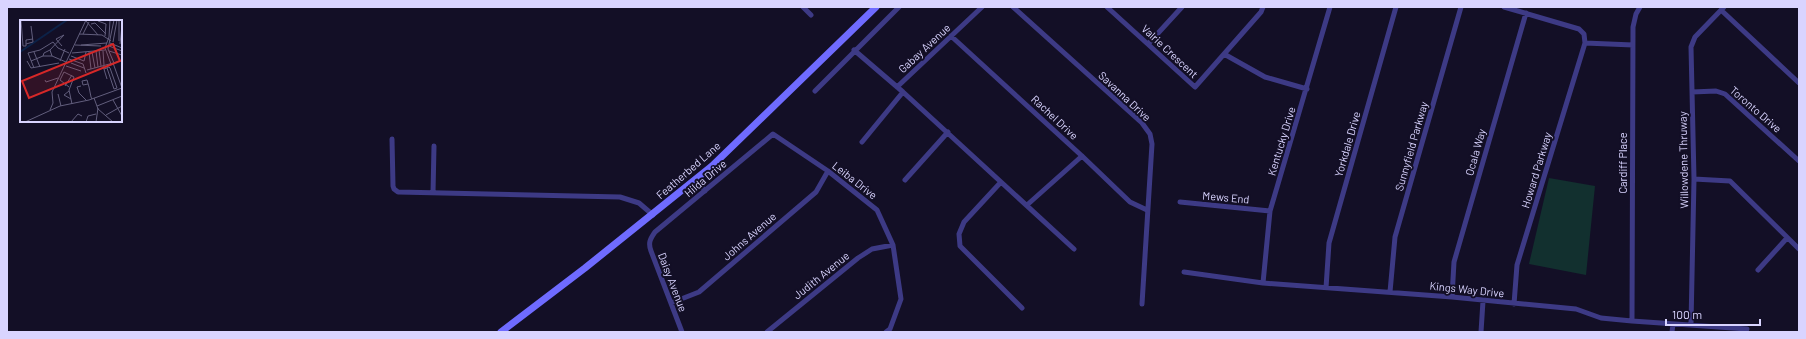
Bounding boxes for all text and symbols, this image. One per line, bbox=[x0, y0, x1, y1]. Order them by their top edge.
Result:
inset map bbox=[20, 20, 122, 122]
street label: Gabay Avenue bbox=[895, 21, 953, 75]
street label: Valrie Crescent bbox=[1139, 22, 1201, 80]
street label: Savanna Drive bbox=[1096, 68, 1154, 124]
street label: Toronto Drive bbox=[1728, 83, 1784, 135]
street label: Rachel Drive bbox=[1029, 92, 1081, 142]
street label: Sunnyfield Parkway bbox=[1392, 100, 1430, 192]
street label: Kentucky Drive bbox=[1264, 105, 1298, 177]
street label: Yorkdale Drive bbox=[1331, 110, 1363, 178]
street label: Willowdene Thruway bbox=[1676, 111, 1690, 209]
street label: Ocala Way bbox=[1462, 127, 1488, 177]
street label: Howard Parkway bbox=[1518, 131, 1554, 209]
street label: Cardiff Place bbox=[1616, 132, 1629, 194]
street label: Featherbed Lane bbox=[653, 139, 723, 201]
street label: Hilda Drive bbox=[681, 157, 729, 199]
street label: Leiba Drive bbox=[830, 158, 880, 202]
street label: Mews End bbox=[1202, 188, 1250, 206]
street label: Johns Avenue bbox=[720, 209, 779, 263]
street label: Judith Avenue bbox=[790, 248, 852, 301]
street label: Daisy Avenue bbox=[656, 251, 690, 314]
street label: Kings Way Drive bbox=[1429, 279, 1505, 299]
scale bar bbox=[1666, 301, 1760, 327]
text: 100 m bbox=[1672, 307, 1702, 321]

